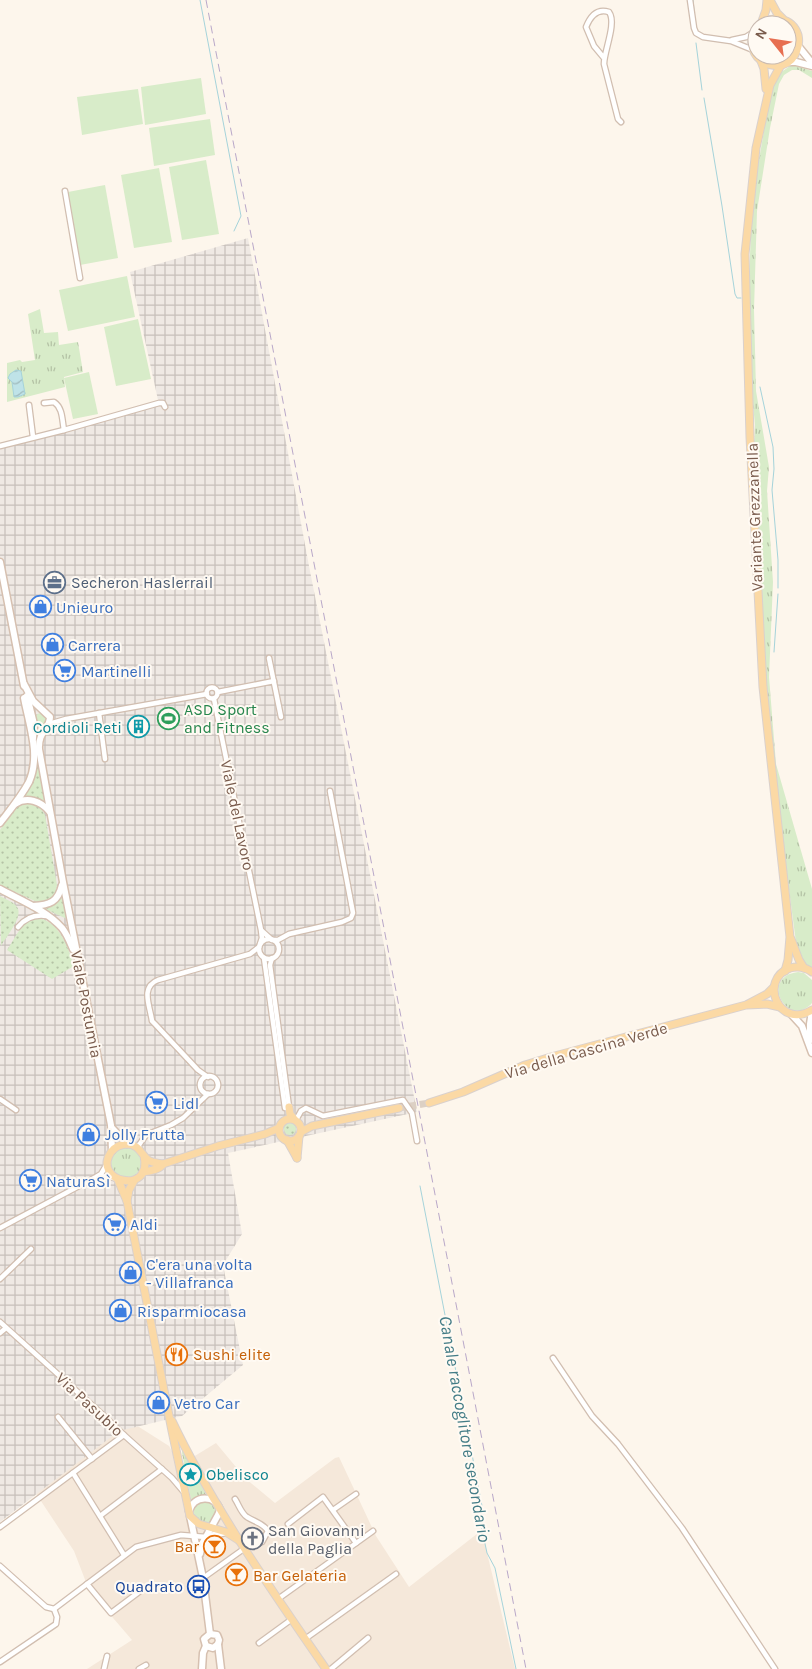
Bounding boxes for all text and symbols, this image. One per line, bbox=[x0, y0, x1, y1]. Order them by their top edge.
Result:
north arrow bbox=[747, 15, 797, 65]
text: N bbox=[751, 25, 771, 42]
street label: Variante Grezzanella bbox=[742, 443, 767, 591]
office icon: Secheron Haslerrail bbox=[43, 570, 67, 594]
place label: Secheron Haslerrail bbox=[71, 573, 213, 592]
shop icon: Unieuro bbox=[28, 595, 52, 619]
place label: Unieuro bbox=[56, 598, 113, 617]
shop icon: Carrera bbox=[40, 633, 64, 657]
place label: Carrera bbox=[68, 636, 121, 655]
supermarket icon: Martinelli bbox=[53, 659, 77, 683]
place label: Martinelli bbox=[81, 662, 152, 681]
place label: ASD Sport and Fitness bbox=[184, 700, 270, 737]
sports icon: ASD Sport and Fitness bbox=[156, 706, 180, 730]
building icon: Cordioli Reti bbox=[126, 715, 150, 739]
place label: Cordioli Reti bbox=[33, 718, 122, 737]
street label: Viale del Lavoro bbox=[217, 758, 259, 872]
street label: Viale Postumia bbox=[67, 949, 106, 1060]
street label: Via della Cascina Verde bbox=[503, 1018, 670, 1083]
supermarket icon: Lidl bbox=[145, 1091, 169, 1115]
place label: Lidl bbox=[173, 1094, 199, 1113]
shop icon: Jolly Frutta bbox=[77, 1122, 101, 1146]
place label: Jolly Frutta bbox=[105, 1125, 185, 1144]
supermarket icon: NaturaSì bbox=[18, 1169, 42, 1193]
place label: NaturaSì bbox=[46, 1172, 111, 1191]
supermarket icon: Aldi bbox=[102, 1212, 126, 1236]
place label: Aldi bbox=[130, 1215, 158, 1234]
place label: C'era una volta - Villafranca bbox=[146, 1255, 253, 1292]
shop icon: C'era una volta - Villafranca bbox=[118, 1261, 142, 1285]
shop icon: Risparmiocasa bbox=[109, 1299, 133, 1323]
place label: Risparmiocasa bbox=[137, 1302, 247, 1321]
water label: Canale raccoglitore secondario bbox=[434, 1314, 496, 1544]
restaurant icon: Sushi elite bbox=[165, 1342, 189, 1366]
place label: Sushi elite bbox=[193, 1345, 271, 1364]
street label: Via Pasubio bbox=[52, 1368, 127, 1440]
shop icon: Vetro Car bbox=[146, 1391, 170, 1415]
place label: Vetro Car bbox=[174, 1394, 240, 1413]
place icon: Obelisco bbox=[178, 1462, 202, 1486]
place label: Obelisco bbox=[206, 1465, 269, 1484]
place label: San Giovanni della Paglia bbox=[268, 1521, 365, 1558]
church icon: San Giovanni della Paglia bbox=[240, 1527, 264, 1551]
bar icon: Bar bbox=[203, 1534, 227, 1558]
place label: Bar bbox=[174, 1537, 199, 1556]
bar icon: Bar Gelateria bbox=[225, 1563, 249, 1587]
place label: Bar Gelateria bbox=[253, 1566, 347, 1585]
bus stop icon: Quadrato bbox=[187, 1574, 211, 1598]
place label: Quadrato bbox=[115, 1577, 183, 1596]

